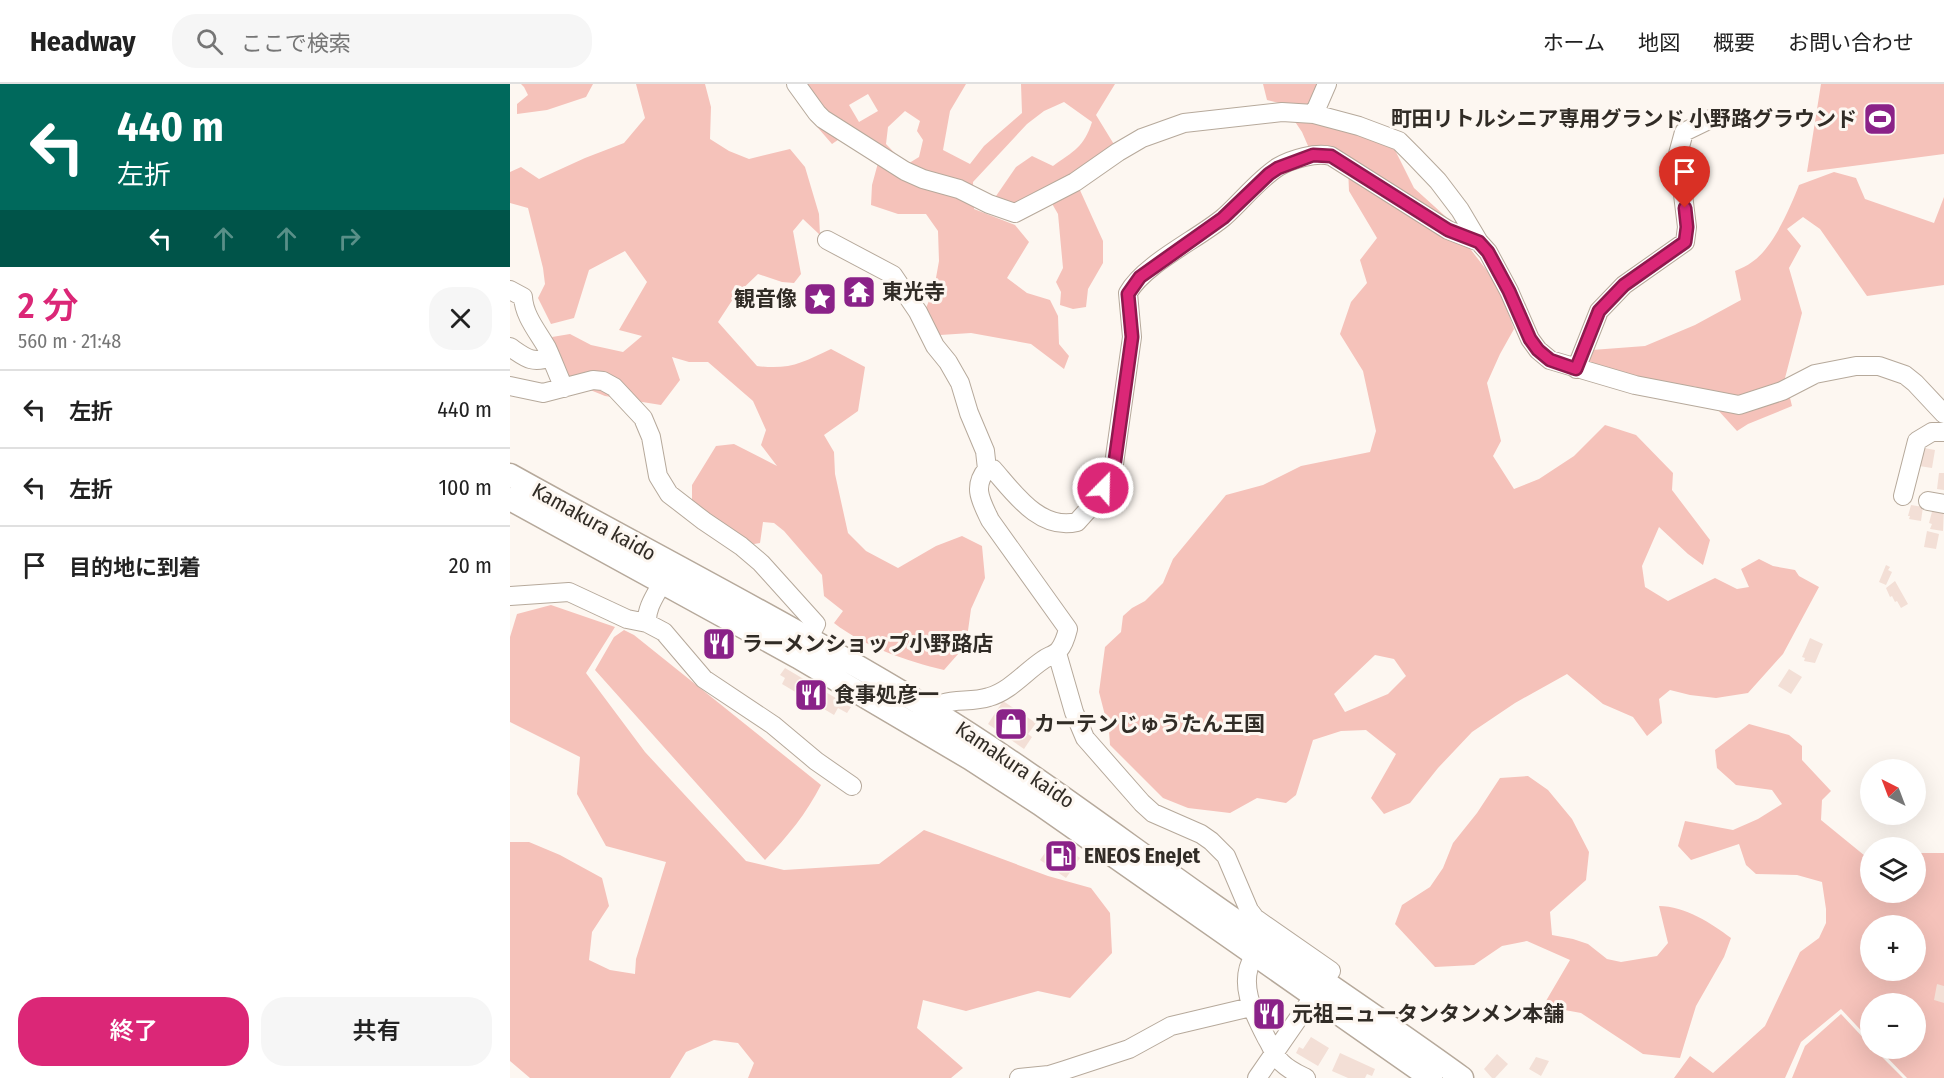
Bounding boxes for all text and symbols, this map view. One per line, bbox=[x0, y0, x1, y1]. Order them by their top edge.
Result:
search box bbox=[172, 14, 592, 68]
text: Headway bbox=[30, 25, 136, 58]
icon: search bbox=[193, 25, 226, 58]
text: ここで検索 bbox=[241, 30, 351, 57]
text: ホーム bbox=[1543, 30, 1605, 56]
text: 地図 bbox=[1638, 30, 1680, 56]
text: 概要 bbox=[1713, 30, 1755, 56]
text: お問い合わせ bbox=[1788, 30, 1914, 56]
sports icon: 町田リトルシニア専用グランド 小野路グラウンド bbox=[1862, 101, 1898, 137]
text: 440 m bbox=[117, 102, 224, 152]
place label: 町田リトルシニア専用グランド 小野路グラウンド bbox=[1391, 106, 1857, 132]
icon: left bbox=[18, 108, 96, 186]
pin bbox=[1659, 146, 1710, 208]
icon: arrive bbox=[1668, 155, 1701, 188]
text: 左折 bbox=[117, 159, 171, 191]
icon: left bbox=[144, 222, 177, 255]
icon: ahead bbox=[207, 222, 240, 255]
icon: ahead bbox=[270, 222, 303, 255]
icon: right bbox=[333, 222, 366, 255]
temple icon: 東光寺 bbox=[841, 274, 877, 310]
place label: 東光寺 bbox=[882, 279, 945, 305]
place icon: 観音像 bbox=[802, 281, 838, 317]
text: 2 分 bbox=[18, 284, 78, 328]
place label: 観音像 bbox=[734, 286, 797, 312]
button: close bbox=[429, 287, 492, 350]
text: 560 m · 21:48 bbox=[18, 329, 121, 353]
icon: left bbox=[18, 393, 51, 426]
text: 440 m bbox=[437, 396, 492, 423]
text: 左折 bbox=[69, 398, 113, 425]
position arrow bbox=[1071, 456, 1135, 520]
icon: left bbox=[18, 471, 51, 504]
text: 100 m bbox=[438, 474, 492, 501]
text: 左折 bbox=[69, 476, 113, 503]
street label: Kamakura kaido bbox=[528, 477, 660, 567]
icon: arrive bbox=[18, 549, 51, 582]
text: 20 m bbox=[449, 552, 492, 579]
text: 目的地に到着 bbox=[69, 554, 201, 581]
restaurant icon: ラーメンショップ小野路店 bbox=[701, 626, 737, 662]
place label: ラーメンショップ小野路店 bbox=[742, 631, 993, 657]
restaurant icon: 食事処彦一 bbox=[793, 677, 829, 713]
place label: 食事処彦一 bbox=[834, 682, 939, 708]
shop icon: カーテンじゅうたん王国 bbox=[993, 706, 1029, 742]
place label: カーテンじゅうたん王国 bbox=[1034, 711, 1265, 737]
street label: Kamakura kaido bbox=[951, 716, 1079, 814]
north arrow bbox=[1860, 759, 1926, 825]
map controls bbox=[1860, 759, 1926, 1059]
button: layers bbox=[1860, 837, 1926, 903]
fuel station icon: ENEOS EneJet bbox=[1043, 838, 1079, 874]
place label: ENEOS EneJet bbox=[1084, 843, 1201, 869]
button: + bbox=[1860, 915, 1926, 981]
button: − bbox=[1860, 993, 1926, 1059]
restaurant icon: 元祖ニュータンタンメン本舗 bbox=[1251, 996, 1287, 1032]
button: 終了 bbox=[18, 997, 249, 1066]
button: 共有 bbox=[261, 997, 492, 1066]
place label: 元祖ニュータンタンメン本舗 bbox=[1292, 1001, 1564, 1027]

